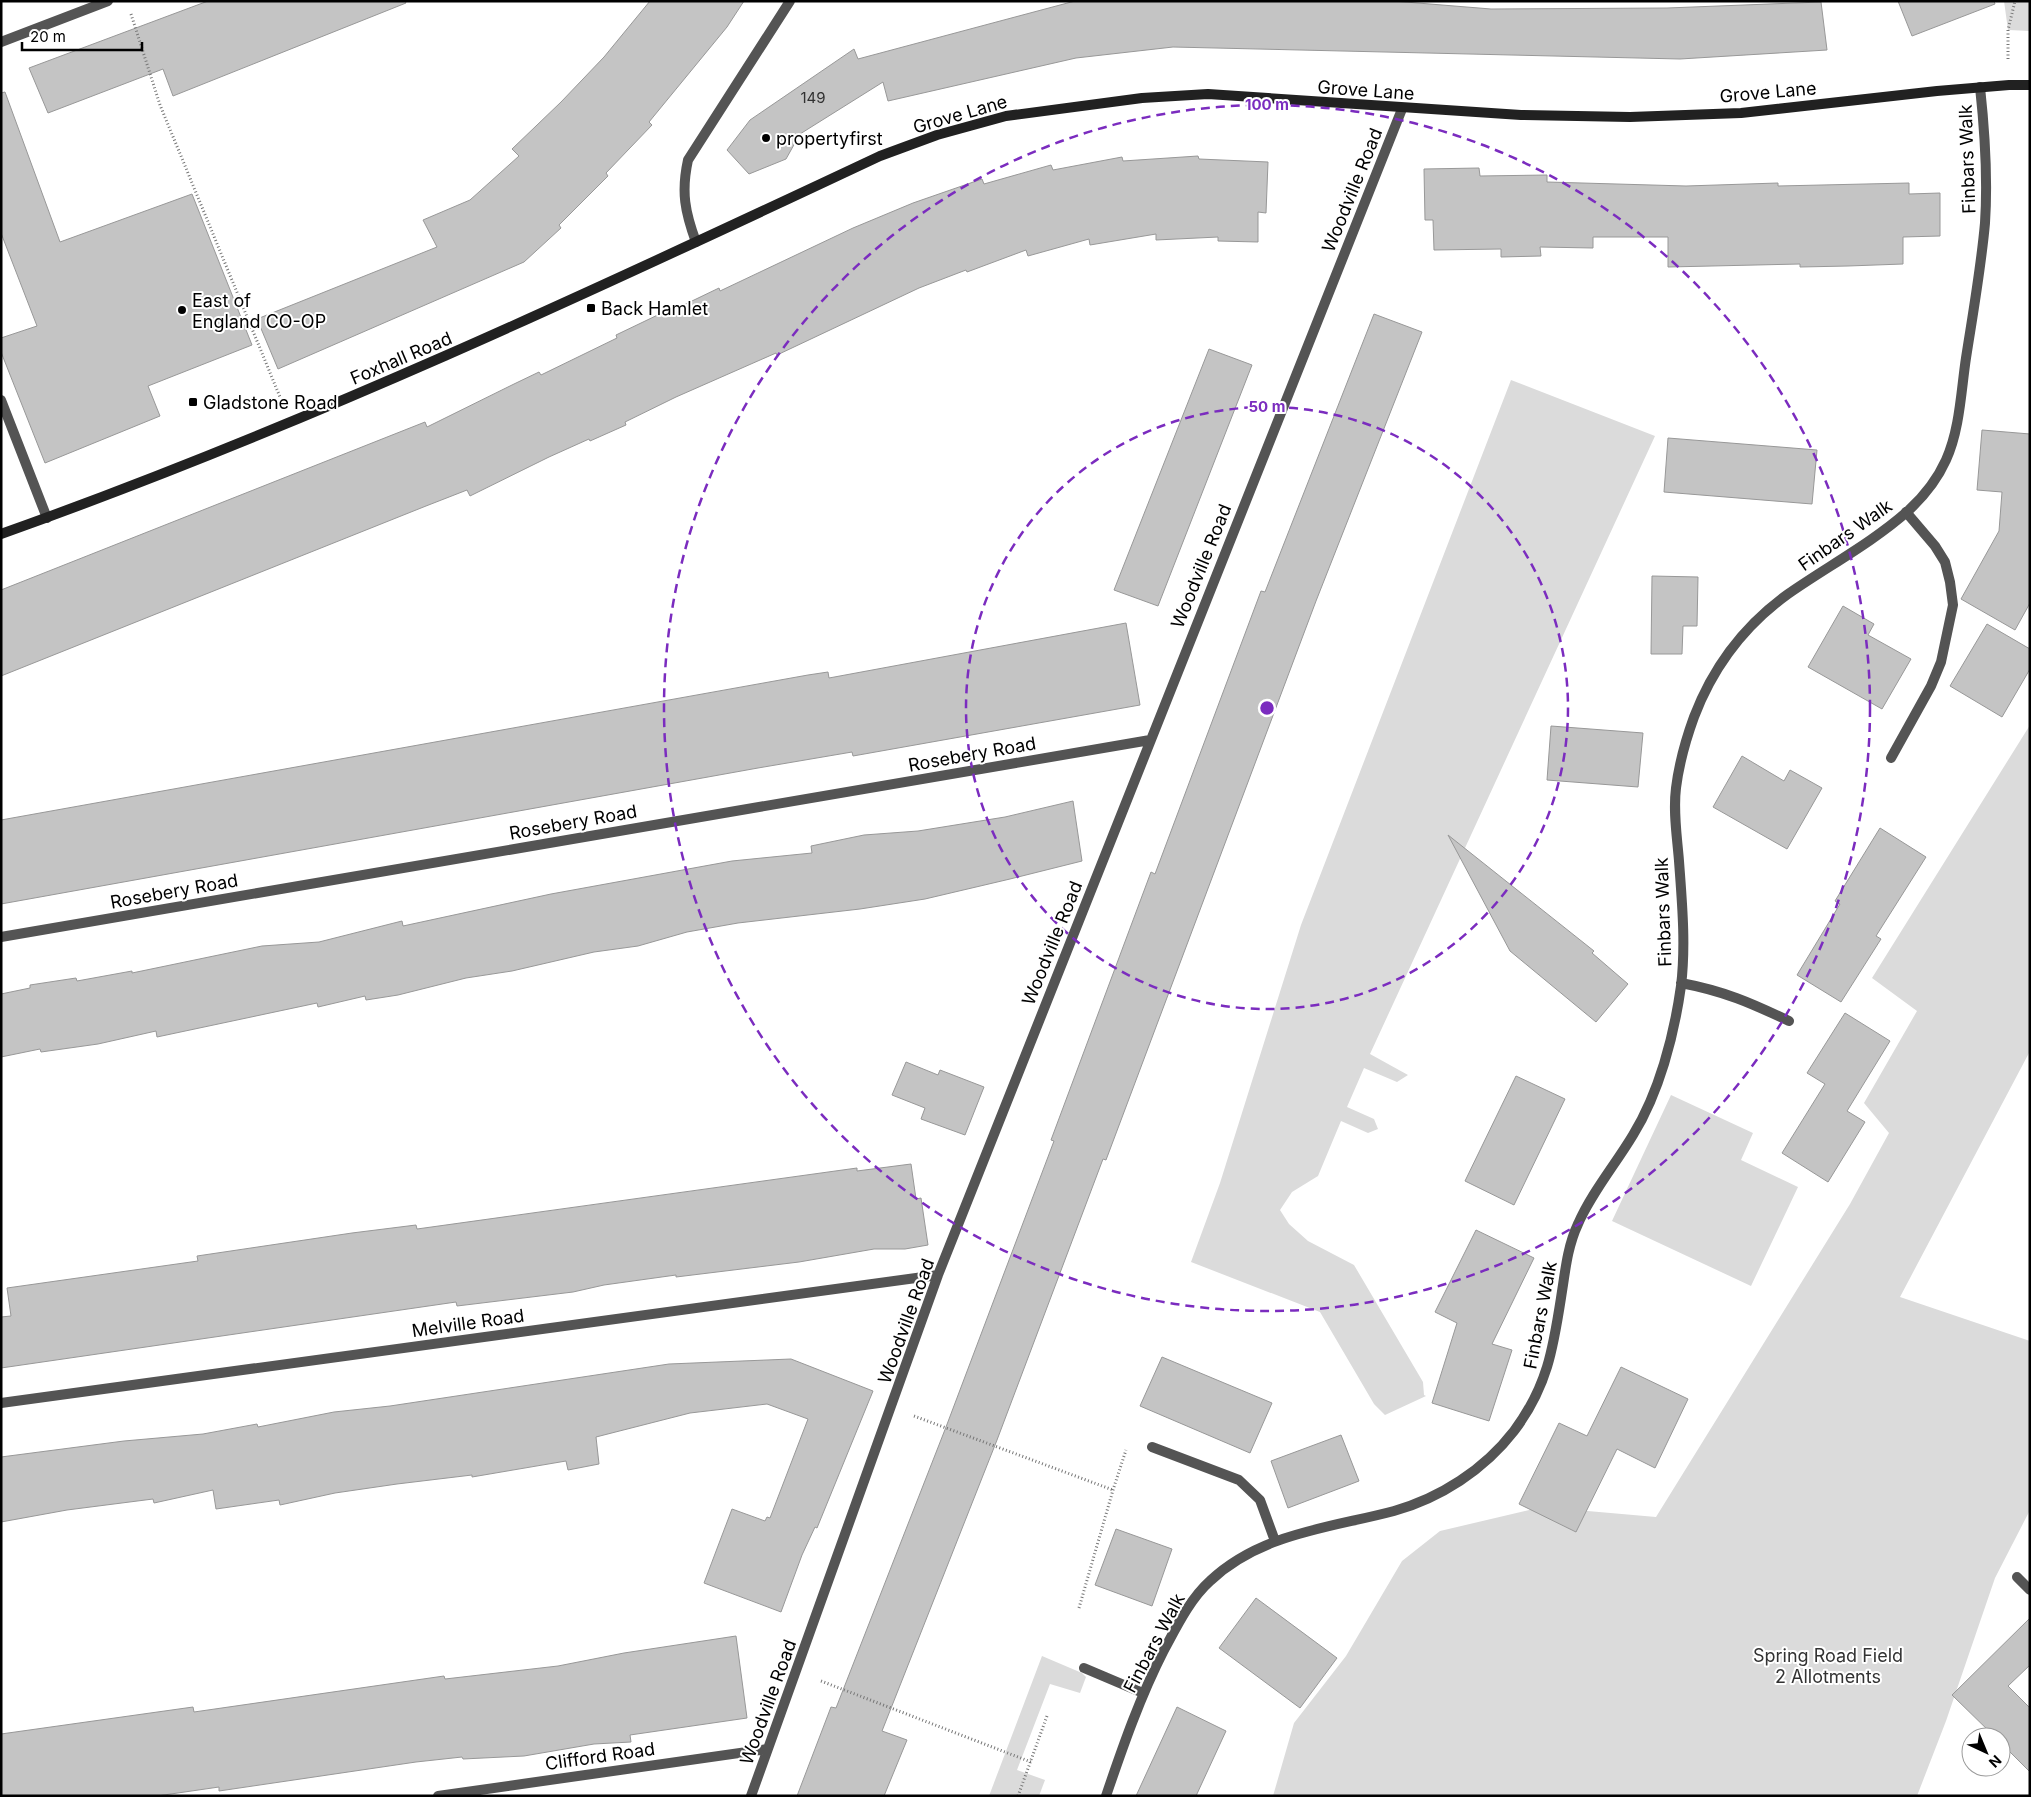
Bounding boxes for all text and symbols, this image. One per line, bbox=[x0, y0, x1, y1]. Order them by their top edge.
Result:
scale bar bbox=[22, 20, 142, 52]
text: 20 m bbox=[30, 27, 66, 46]
street label: Grove Lane bbox=[1317, 76, 1415, 104]
street label: Grove Lane bbox=[1719, 77, 1817, 107]
house number: 149 bbox=[800, 88, 826, 107]
street label: Grove Lane bbox=[910, 91, 1010, 137]
text: 100 m bbox=[1245, 95, 1289, 114]
street label: Finbars Walk bbox=[1955, 104, 1979, 214]
street label: Woodville Road bbox=[1318, 125, 1386, 255]
place label: propertyfirst bbox=[776, 128, 883, 149]
marker: propertyfirst bbox=[760, 132, 772, 144]
place label: East of England CO-OP bbox=[192, 290, 326, 332]
place label: Back Hamlet bbox=[601, 298, 708, 319]
marker: Back Hamlet bbox=[585, 302, 597, 314]
marker: East of England CO-OP bbox=[176, 304, 188, 316]
street label: Foxhall Road bbox=[347, 327, 455, 389]
place label: Gladstone Road bbox=[203, 392, 338, 413]
marker: Gladstone Road bbox=[187, 396, 199, 408]
text: 50 m bbox=[1249, 397, 1285, 416]
street label: Finbars Walk bbox=[1794, 495, 1896, 575]
street label: Woodville Road bbox=[1167, 501, 1235, 631]
centre of rings bbox=[1258, 699, 1276, 717]
street label: Rosebery Road bbox=[907, 732, 1037, 776]
street label: Rosebery Road bbox=[508, 800, 638, 844]
street label: Finbars Walk bbox=[1651, 857, 1675, 967]
street label: Rosebery Road bbox=[109, 869, 239, 913]
street label: Woodville Road bbox=[1018, 878, 1086, 1008]
street label: Woodville Road bbox=[874, 1256, 938, 1386]
street label: Finbars Walk bbox=[1519, 1259, 1561, 1371]
street label: Melville Road bbox=[410, 1305, 526, 1341]
street label: Finbars Walk bbox=[1119, 1590, 1189, 1696]
street label: Woodville Road bbox=[736, 1637, 800, 1767]
park label: Spring Road Field 2 Allotments bbox=[1753, 1645, 1903, 1687]
north arrow bbox=[1961, 1727, 2011, 1777]
street label: Clifford Road bbox=[544, 1738, 656, 1774]
text: N bbox=[1986, 1752, 2005, 1772]

